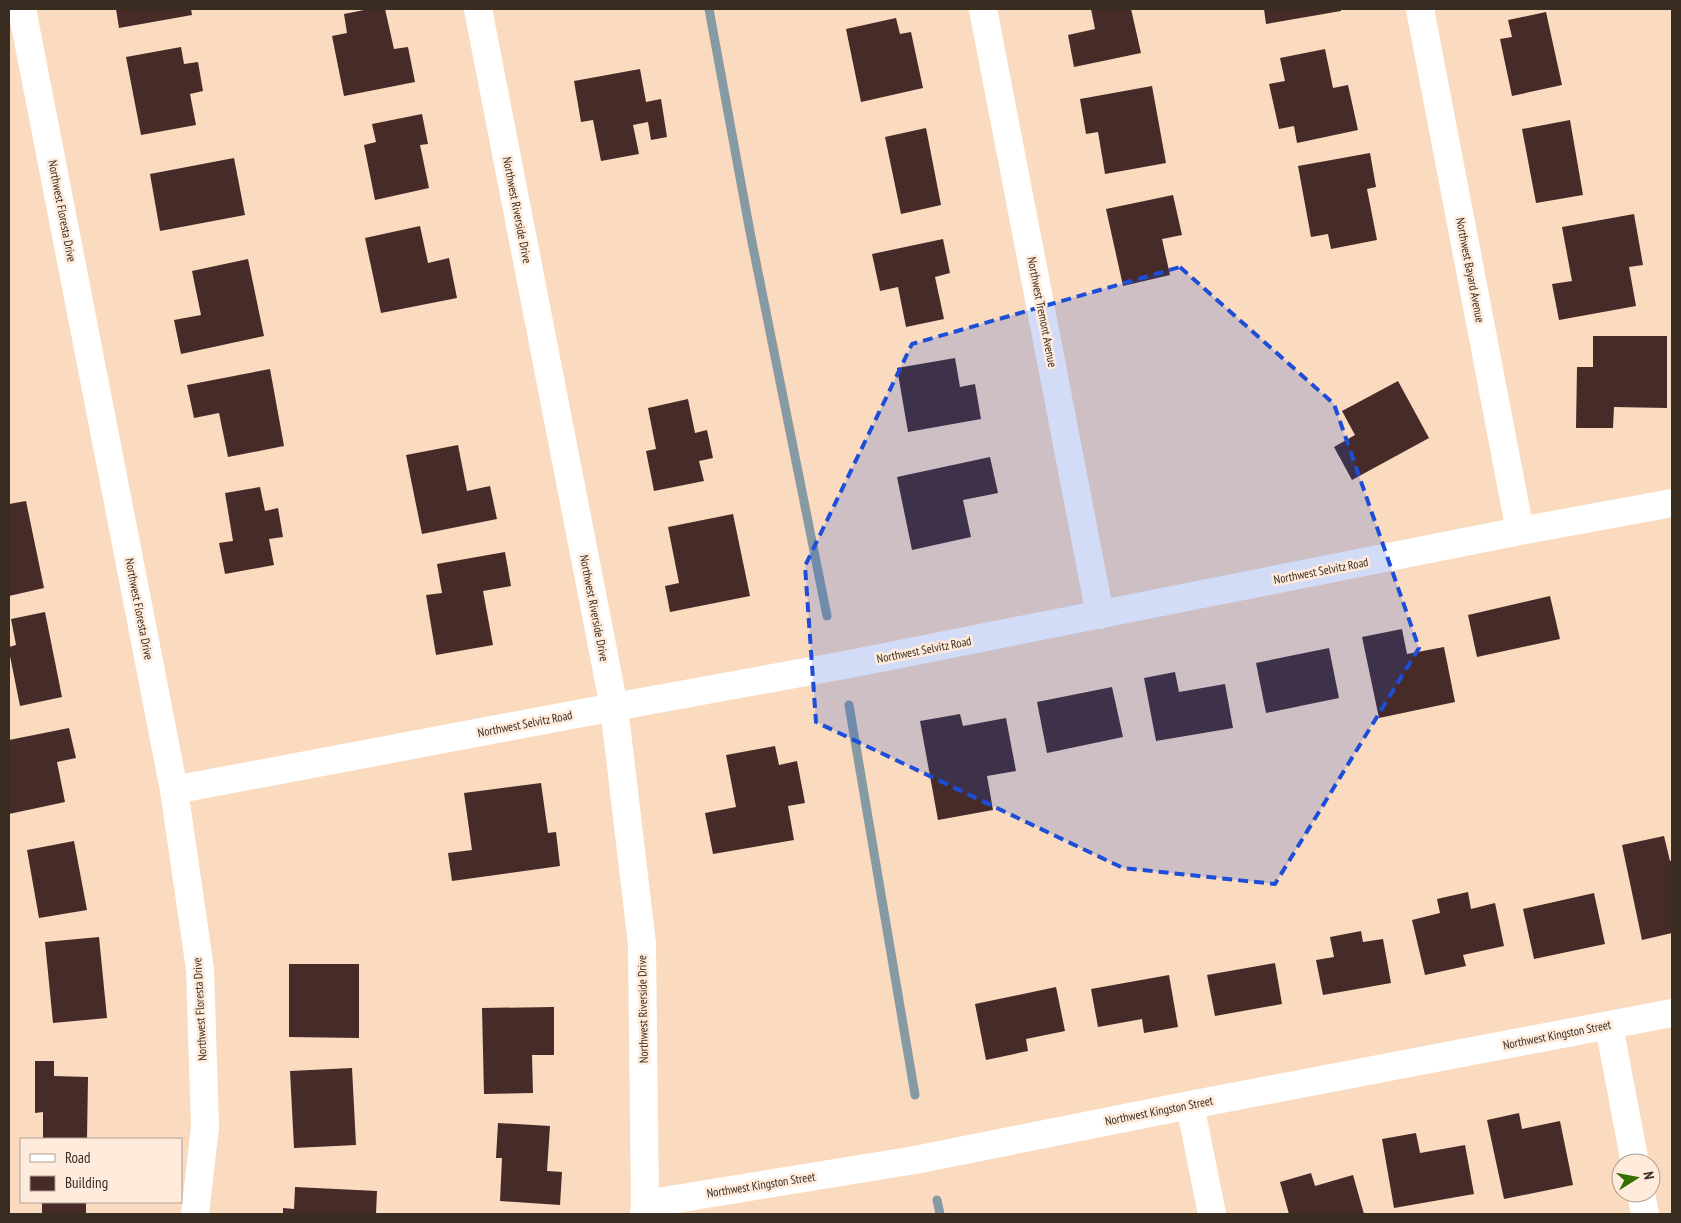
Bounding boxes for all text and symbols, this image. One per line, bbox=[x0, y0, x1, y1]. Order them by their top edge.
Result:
street label: Northwest Riverside Drive bbox=[500, 155, 535, 264]
street label: Northwest Floresta Drive bbox=[45, 159, 80, 263]
street label: Northwest Bayard Avenue bbox=[1453, 216, 1488, 324]
street label: Northwest Tremont Avenue bbox=[1024, 255, 1061, 368]
street label: Northwest Riverside Drive bbox=[577, 553, 612, 662]
street label: Northwest Selvitz Road bbox=[1272, 554, 1370, 587]
street label: Northwest Floresta Drive bbox=[122, 557, 157, 661]
street label: Northwest Selvitz Road bbox=[875, 633, 973, 666]
street label: Northwest Selvitz Road bbox=[476, 707, 574, 740]
street label: Northwest Riverside Drive bbox=[634, 955, 651, 1063]
street label: Northwest Floresta Drive bbox=[189, 957, 210, 1061]
street label: Northwest Kingston Street bbox=[1502, 1017, 1613, 1052]
street label: Northwest Kingston Street bbox=[1104, 1093, 1215, 1128]
legend bbox=[20, 1138, 182, 1203]
text: Road bbox=[65, 1148, 91, 1167]
north arrow bbox=[1611, 1153, 1661, 1203]
street label: Northwest Kingston Street bbox=[706, 1168, 817, 1200]
text: N bbox=[1639, 1170, 1658, 1181]
text: Building bbox=[65, 1173, 108, 1192]

